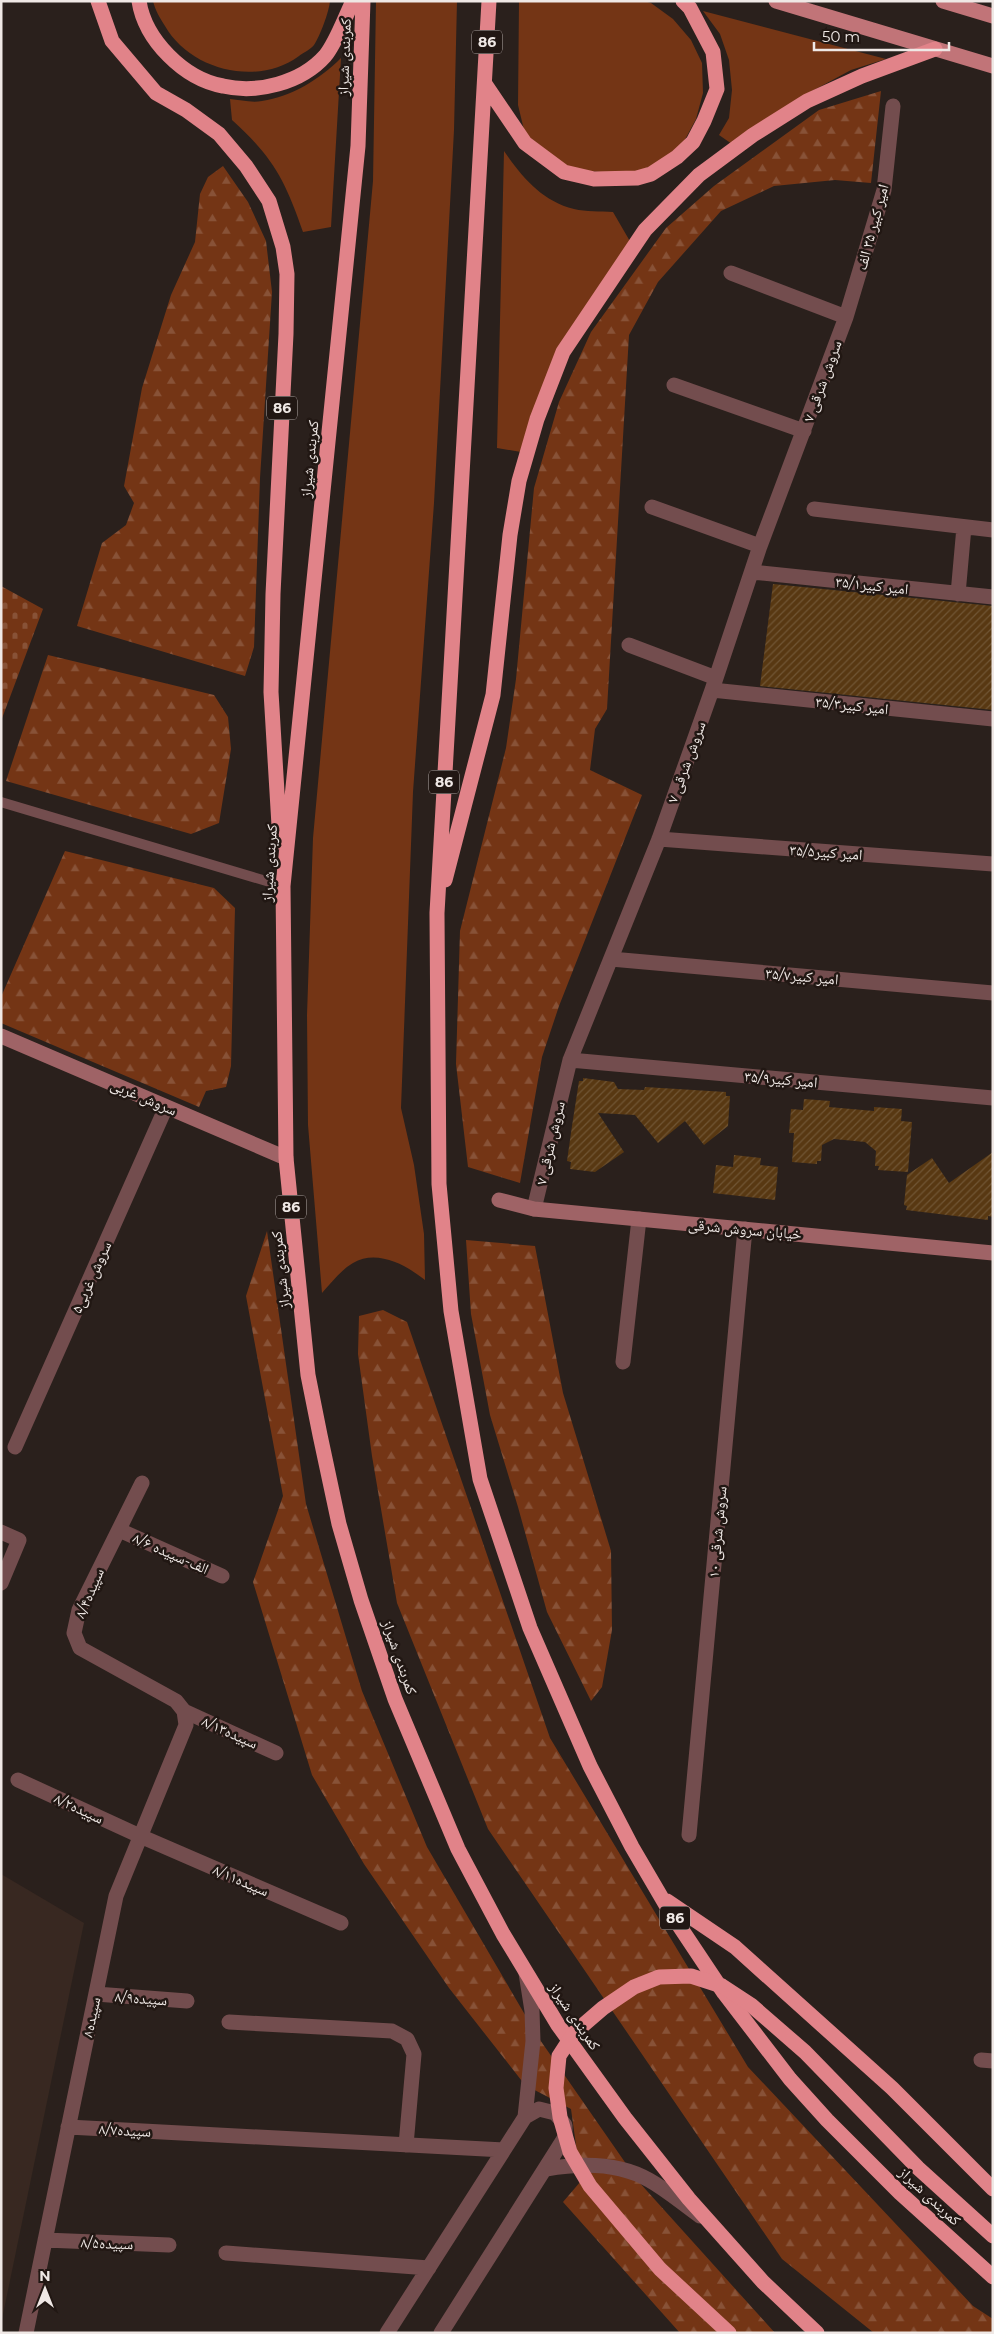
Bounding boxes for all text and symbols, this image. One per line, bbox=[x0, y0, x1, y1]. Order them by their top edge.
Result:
street label: کمربندی شیراز bbox=[333, 18, 356, 97]
scale bar bbox=[814, 20, 949, 52]
text: 50 m bbox=[822, 27, 860, 46]
road number: 86 bbox=[472, 31, 502, 54]
street label: امیر کبیر ۳۵ الف bbox=[851, 182, 893, 272]
street label: سروش شرقی ۷ bbox=[798, 338, 846, 425]
road number: 86 bbox=[267, 396, 297, 419]
street label: کمربندی شیراز bbox=[295, 419, 324, 500]
street label: امیر کبیر۳۵/۱ bbox=[835, 572, 909, 598]
street label: امیر کبیر۳۵/۳ bbox=[815, 692, 889, 718]
street label: سروش شرقی ۷ bbox=[662, 719, 710, 806]
road number: 86 bbox=[429, 770, 459, 794]
street label: کمربندی شیراز bbox=[257, 823, 282, 904]
street label: امیر کبیر۳۵/۵ bbox=[789, 840, 863, 864]
street label: امیر کبیر۳۵/۷ bbox=[765, 963, 839, 989]
street label: امیر کبیر۳۵/۹ bbox=[744, 1066, 818, 1092]
street label: سروش غربی bbox=[108, 1075, 180, 1120]
street label: سروش شرقی ۷ bbox=[531, 1099, 570, 1187]
road number: 86 bbox=[276, 1196, 306, 1218]
street label: خیابان سروش شرقی bbox=[687, 1215, 803, 1244]
street label: کمربندی شیراز bbox=[266, 1230, 295, 1311]
street label: سروش غربی۵ bbox=[67, 1238, 116, 1316]
street label: سروش شرقی ۱۰ bbox=[704, 1485, 731, 1579]
street label: ۸/۶ الف-سپیده bbox=[130, 1528, 212, 1578]
street label: سپیده۸/۴ bbox=[70, 1565, 108, 1621]
street label: کمربندی شیراز bbox=[377, 1616, 422, 1697]
street label: سپیده۸/۱۳ bbox=[199, 1711, 261, 1753]
street label: سپیده۸/۲ bbox=[51, 1788, 107, 1828]
street label: سپیده۸/۱۱ bbox=[210, 1860, 272, 1900]
road number: 86 bbox=[660, 1906, 690, 1930]
street label: کمربندی شیراز bbox=[544, 1978, 605, 2054]
street label: سپیده۸/۹ bbox=[114, 1987, 168, 2009]
street label: سپیده۸ bbox=[77, 1995, 105, 2039]
street label: سپیده۸/۷ bbox=[98, 2119, 152, 2141]
street label: کمربندی شیراز bbox=[894, 2162, 965, 2230]
street label: سپیده۸/۵ bbox=[80, 2233, 134, 2254]
north arrow bbox=[20, 2264, 70, 2314]
text: N bbox=[39, 2267, 51, 2285]

